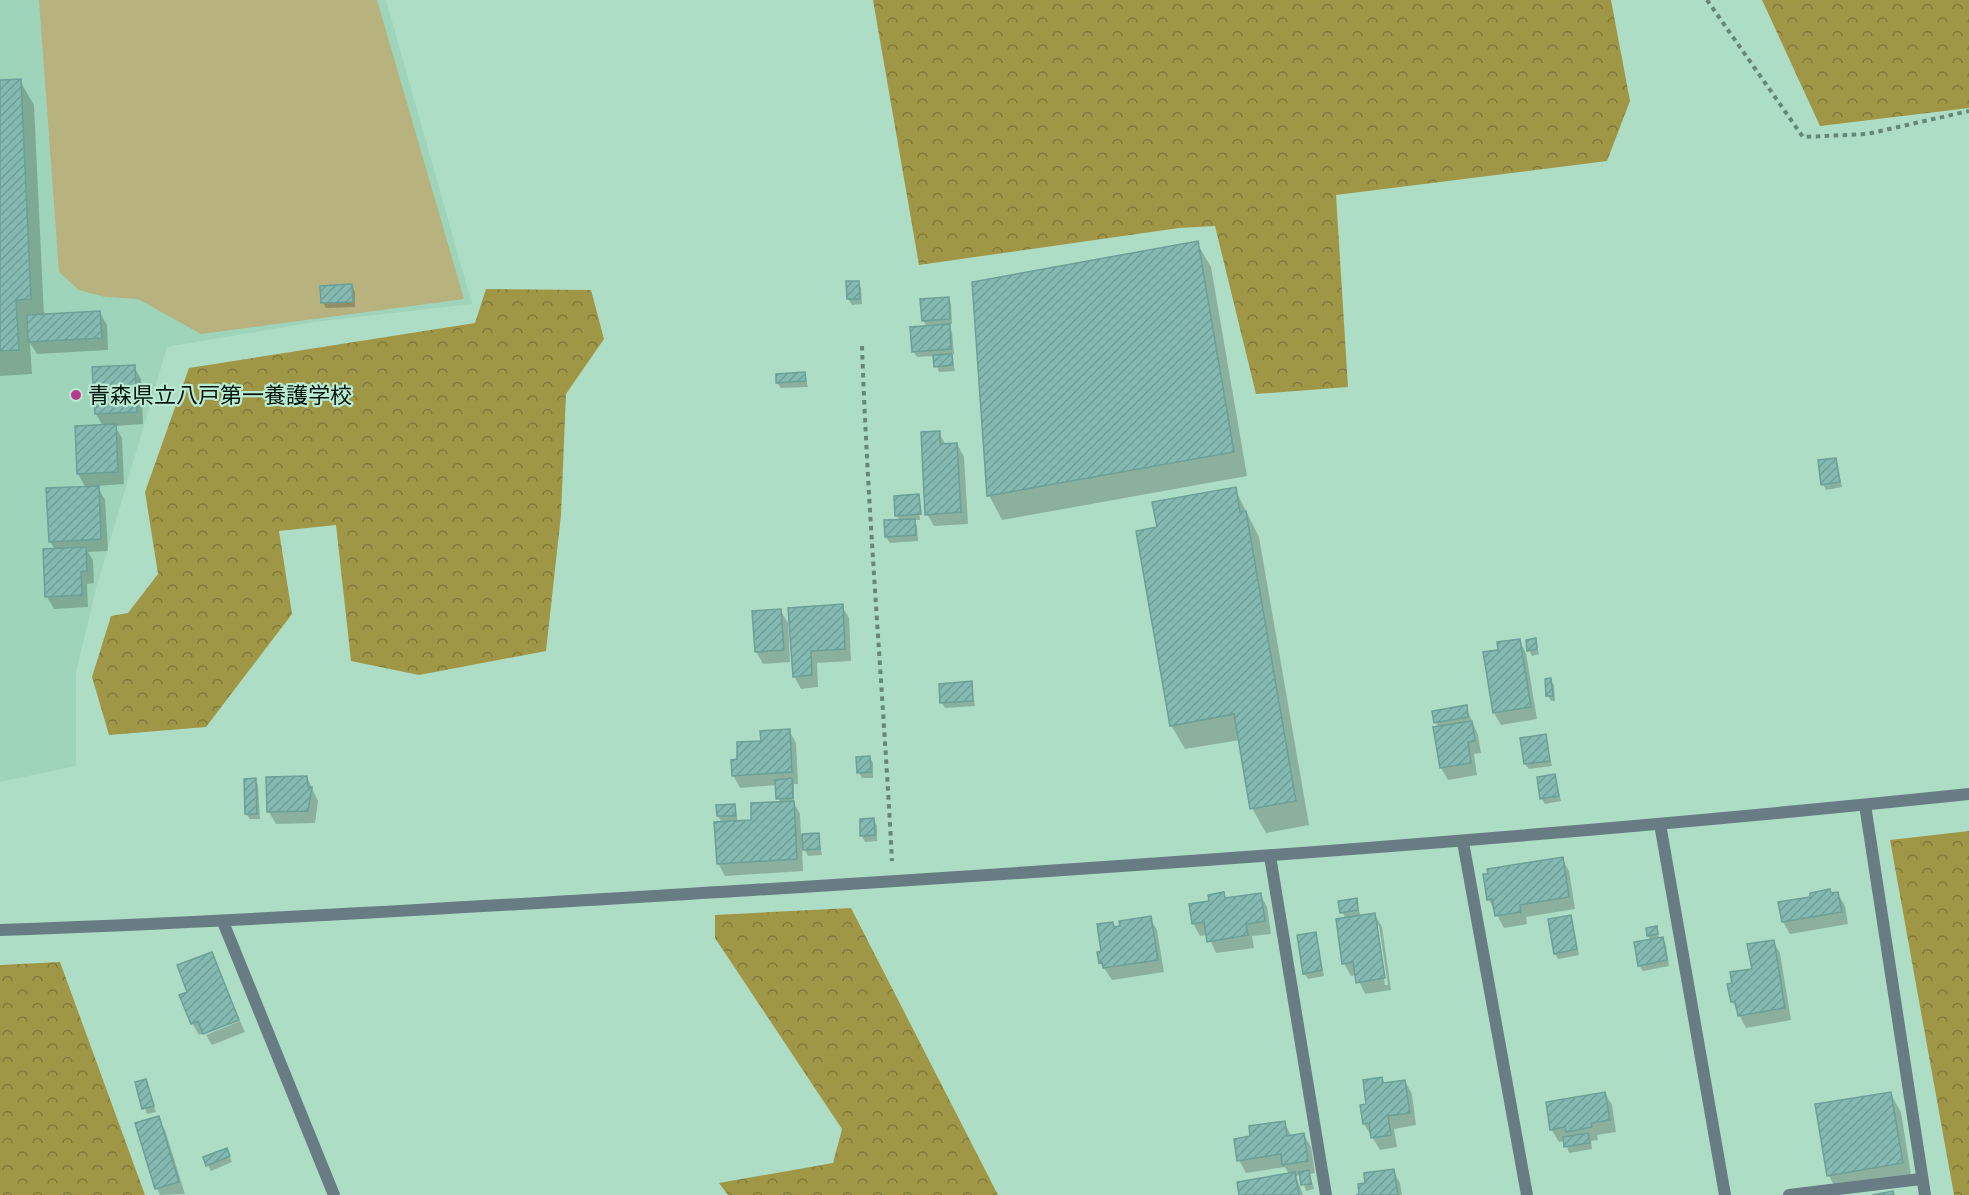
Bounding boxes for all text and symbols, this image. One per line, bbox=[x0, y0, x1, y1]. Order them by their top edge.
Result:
place label: 青森県立八戸第一養護学校 bbox=[88, 382, 352, 409]
marker: 青森県立八戸第一養護学校 bbox=[69, 388, 83, 402]

